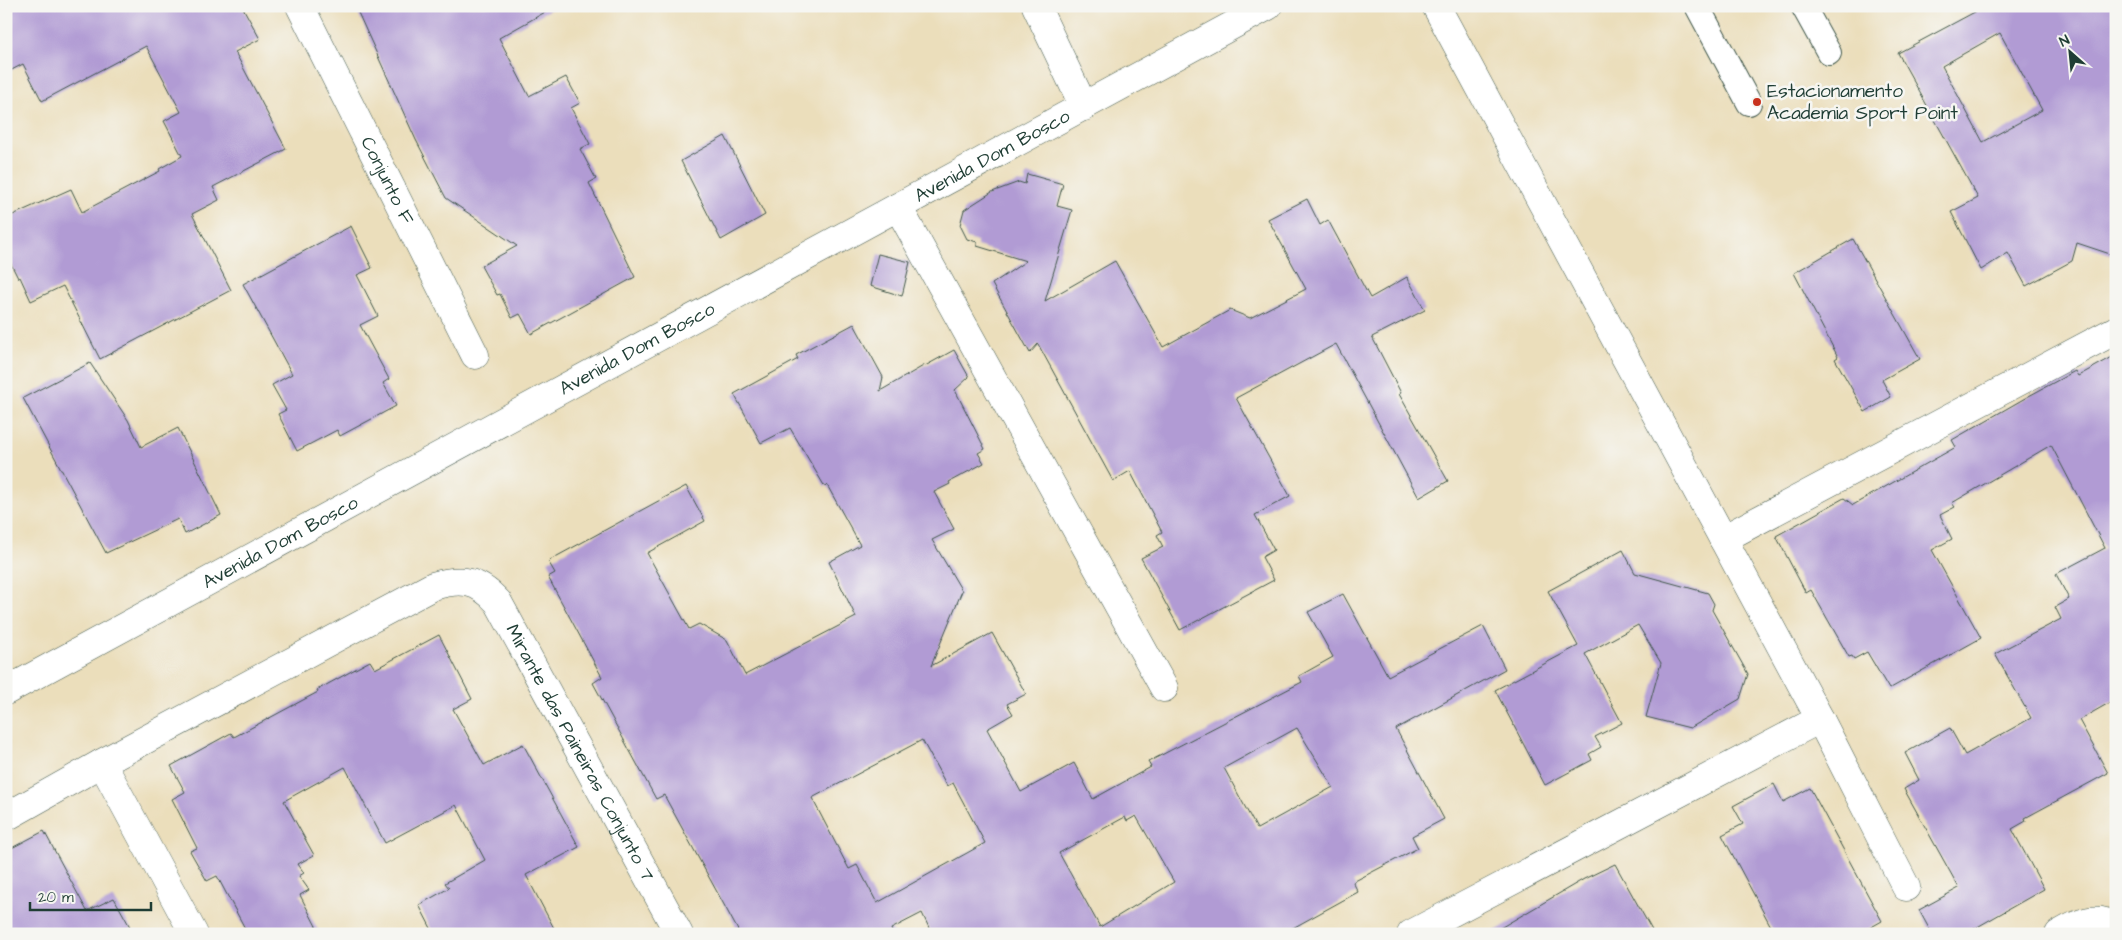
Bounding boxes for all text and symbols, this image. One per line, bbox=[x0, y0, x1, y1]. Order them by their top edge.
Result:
north arrow bbox=[2044, 28, 2094, 78]
text: N bbox=[2056, 30, 2073, 52]
place label: Estacionamento Academia Sport Point bbox=[1767, 78, 1958, 127]
marker: Estacionamento Academia Sport Point bbox=[1751, 96, 1763, 108]
street label: Avenida Dom Bosco bbox=[909, 102, 1075, 209]
street label: Conjunto F bbox=[354, 132, 421, 229]
street label: Avenida Dom Bosco bbox=[554, 295, 720, 402]
street label: Avenida Dom Bosco bbox=[197, 489, 363, 595]
street label: Mirante das Paineiras Conjunto 7 bbox=[499, 619, 661, 886]
scale bar bbox=[30, 880, 151, 912]
text: 20 m bbox=[38, 887, 74, 908]

